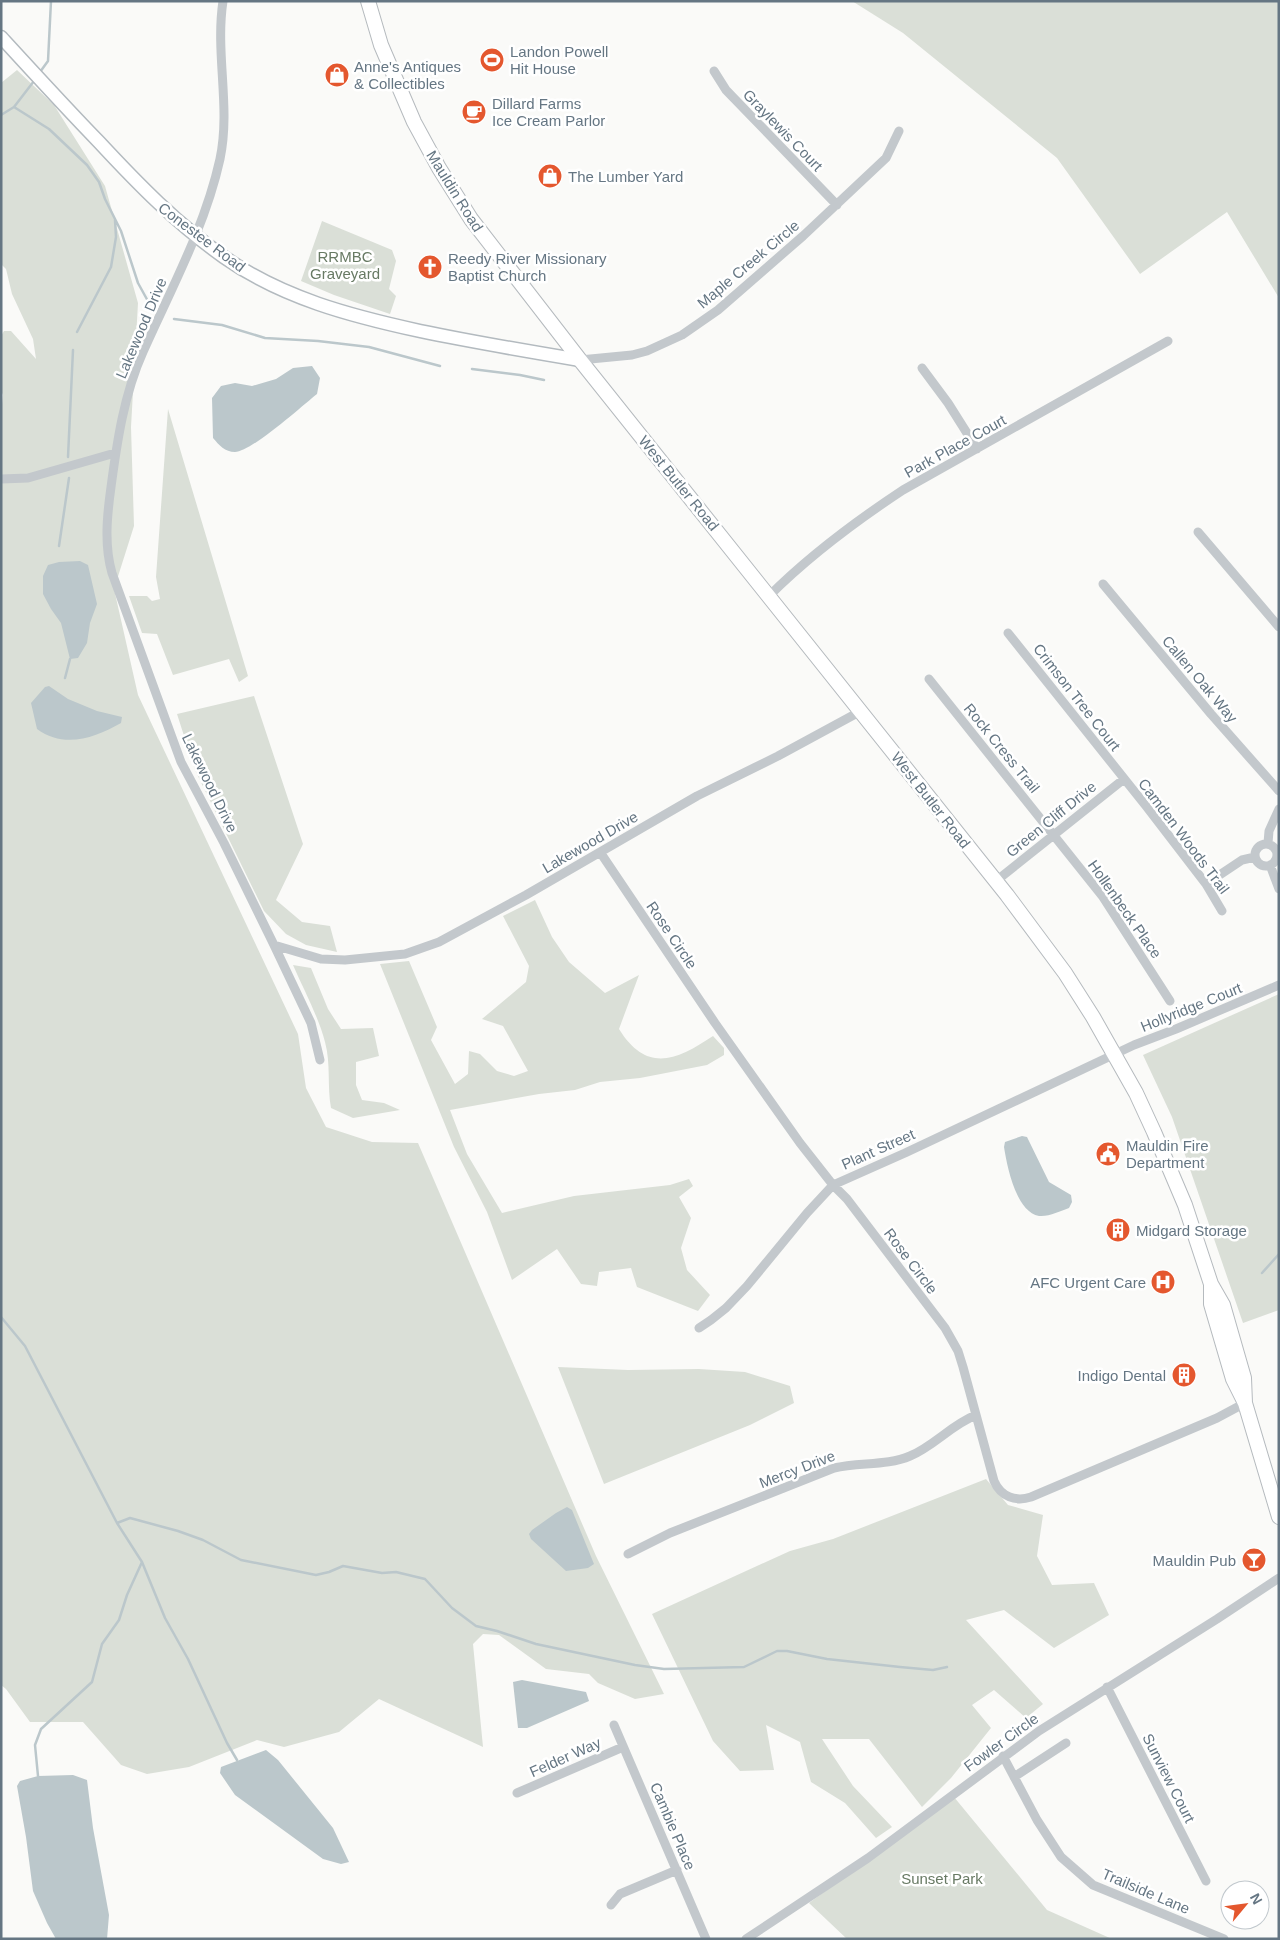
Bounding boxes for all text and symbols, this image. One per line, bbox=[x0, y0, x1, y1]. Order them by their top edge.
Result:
place label: Landon Powell Hit House bbox=[510, 43, 608, 77]
sports icon: Landon Powell Hit House bbox=[479, 47, 505, 73]
place label: Anne's Antiques & Collectibles bbox=[354, 58, 461, 92]
shop icon: Anne's Antiques & Collectibles bbox=[324, 62, 350, 88]
street label: Graylewis Court bbox=[740, 86, 827, 175]
place label: Dillard Farms Ice Cream Parlor bbox=[492, 95, 605, 129]
cafe icon: Dillard Farms Ice Cream Parlor bbox=[461, 99, 487, 125]
street label: Mauldin Road bbox=[423, 147, 487, 235]
shop icon: The Lumber Yard bbox=[537, 163, 563, 189]
place label: The Lumber Yard bbox=[568, 168, 683, 185]
street label: Conestee Road bbox=[155, 199, 249, 275]
street label: Maple Creek Circle bbox=[694, 216, 802, 312]
park label: RRMBC Graveyard bbox=[310, 248, 380, 282]
place label: Reedy River Missionary Baptist Church bbox=[448, 250, 607, 284]
church icon: Reedy River Missionary Baptist Church bbox=[417, 254, 443, 280]
street label: Lakewood Drive bbox=[112, 275, 170, 381]
street label: Park Place Court bbox=[901, 411, 1009, 481]
street label: West Butler Road bbox=[635, 432, 723, 534]
street label: Callen Oak Way bbox=[1159, 632, 1241, 726]
street label: Crimson Tree Court bbox=[1030, 640, 1124, 754]
street label: Rock Cress Trail bbox=[961, 700, 1043, 796]
street label: Lakewood Drive bbox=[179, 731, 241, 835]
street label: West Butler Road bbox=[888, 749, 974, 851]
street label: Camden Woods Trail bbox=[1135, 775, 1233, 897]
street label: Green Cliff Drive bbox=[1003, 778, 1099, 860]
street label: Lakewood Drive bbox=[539, 808, 641, 876]
street label: Hollenbeck Place bbox=[1085, 857, 1165, 961]
street label: Rose Circle bbox=[643, 898, 701, 972]
street label: Hollyridge Court bbox=[1138, 979, 1245, 1035]
street label: Plant Street bbox=[839, 1125, 918, 1173]
place label: Mauldin Fire Department bbox=[1126, 1137, 1209, 1171]
public building icon: Mauldin Fire Department bbox=[1095, 1141, 1121, 1167]
building icon: Midgard Storage bbox=[1105, 1217, 1131, 1243]
place label: Midgard Storage bbox=[1136, 1222, 1247, 1239]
street label: Rose Circle bbox=[881, 1225, 941, 1297]
hospital icon: AFC Urgent Care bbox=[1150, 1269, 1176, 1295]
place label: AFC Urgent Care bbox=[1030, 1274, 1146, 1291]
building icon: Indigo Dental bbox=[1171, 1362, 1197, 1388]
place label: Indigo Dental bbox=[1078, 1367, 1166, 1384]
street label: Mercy Drive bbox=[757, 1447, 837, 1491]
bar icon: Mauldin Pub bbox=[1241, 1547, 1267, 1573]
place label: Mauldin Pub bbox=[1153, 1552, 1236, 1569]
street label: Fowler Circle bbox=[961, 1709, 1041, 1775]
street label: Sunview Court bbox=[1139, 1731, 1199, 1826]
street label: Felder Way bbox=[527, 1734, 604, 1780]
street label: Cambie Place bbox=[647, 1780, 699, 1872]
street label: Trailside Lane bbox=[1100, 1865, 1192, 1917]
park label: Sunset Park bbox=[901, 1870, 983, 1887]
north arrow bbox=[1220, 1880, 1270, 1930]
text: N bbox=[1247, 1890, 1266, 1907]

